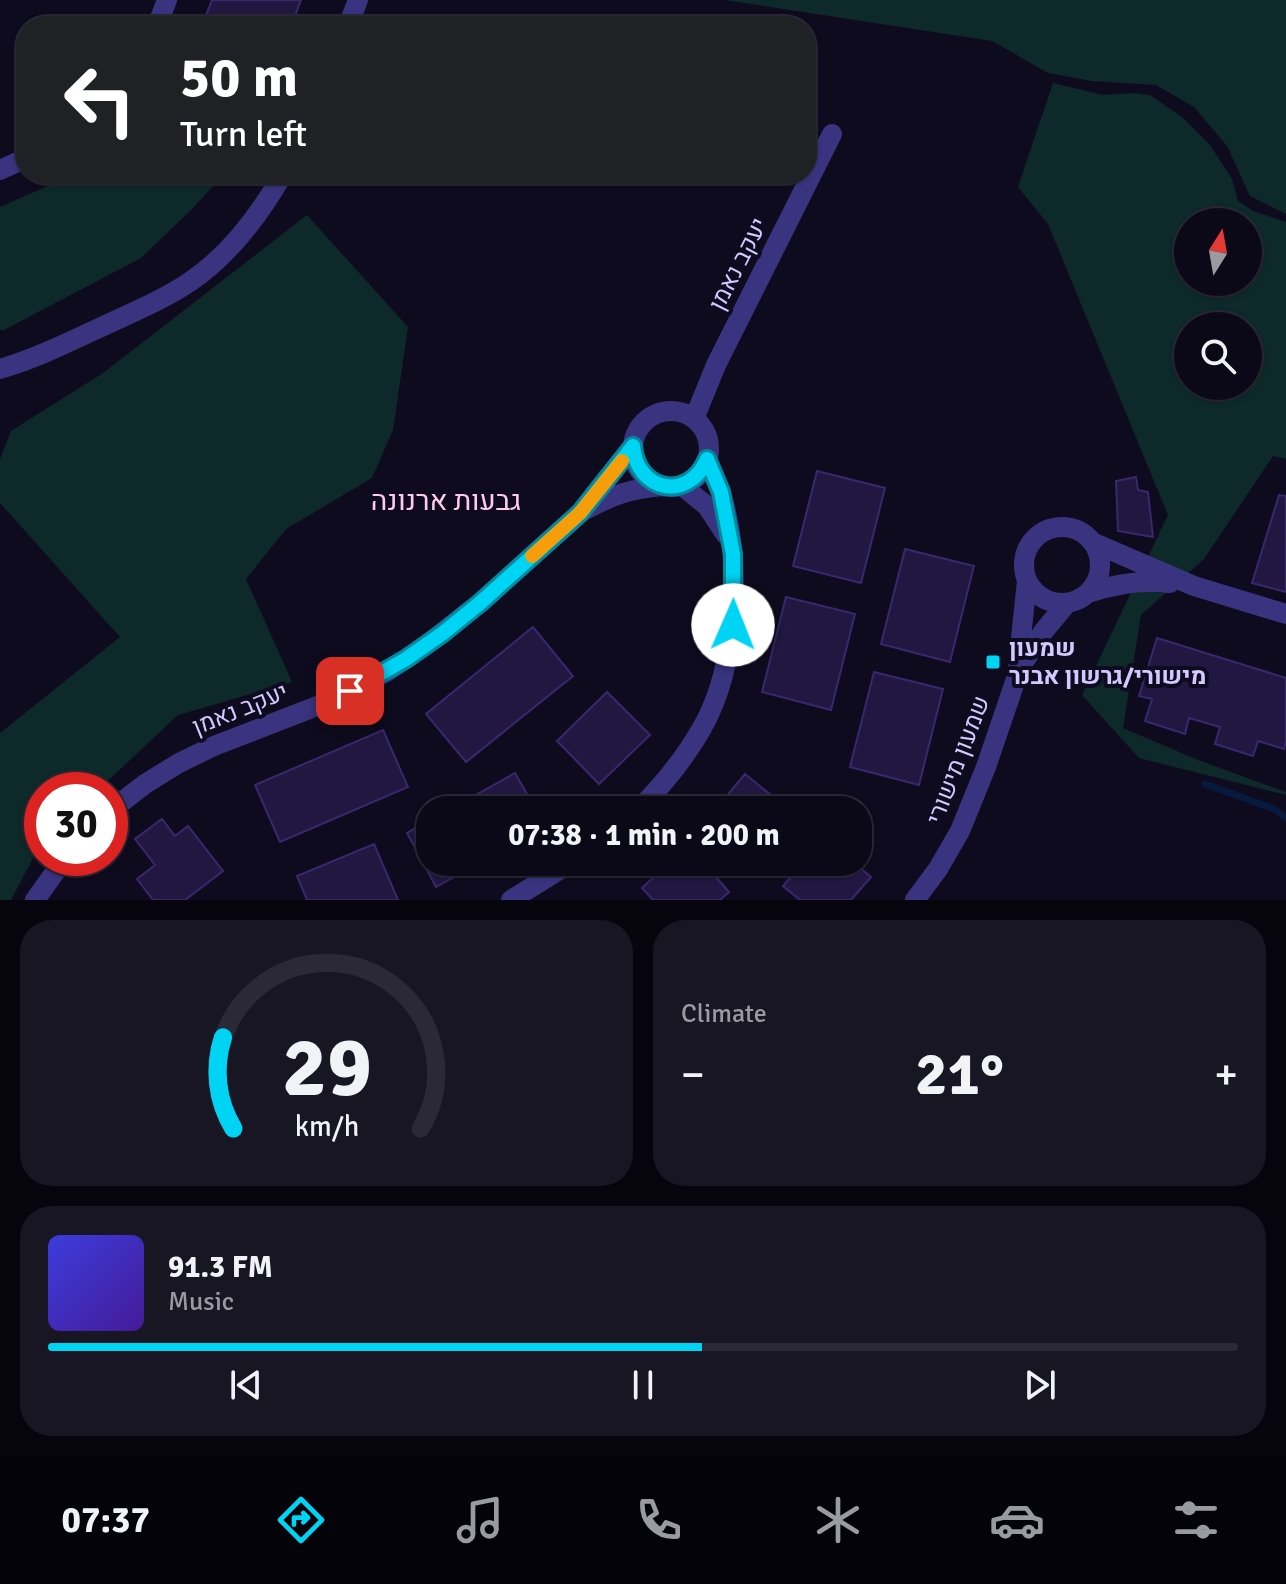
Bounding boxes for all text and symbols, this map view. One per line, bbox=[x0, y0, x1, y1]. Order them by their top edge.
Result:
text: 50 m bbox=[180, 43, 298, 112]
icon: left bbox=[48, 48, 152, 152]
text: Turn left bbox=[180, 112, 307, 157]
north arrow bbox=[1174, 208, 1262, 296]
map controls bbox=[1174, 208, 1262, 400]
street label: יעקב נאמן bbox=[702, 213, 774, 315]
button: search bbox=[1174, 312, 1262, 400]
district label: גבעות ארנונה bbox=[371, 484, 521, 518]
position arrow bbox=[691, 583, 775, 667]
place label: שמעון מישורי/גרשון אבנר bbox=[1009, 633, 1206, 691]
marker: שמעון מישורי/גרשון אבנר bbox=[984, 653, 1002, 671]
pin bbox=[316, 657, 384, 725]
icon: arrive bbox=[328, 669, 372, 713]
street label: יעקב נאמן bbox=[188, 676, 292, 742]
street label: שמעון מישורי bbox=[920, 692, 996, 828]
speed limit sign: 30 bbox=[24, 772, 128, 876]
text: 07:38 · 1 min · 200 m bbox=[508, 817, 780, 854]
text: Climate bbox=[681, 998, 767, 1030]
text: 29 bbox=[282, 1017, 371, 1119]
text: 21° bbox=[915, 1038, 1004, 1112]
text: − bbox=[681, 1048, 705, 1102]
text: + bbox=[1214, 1048, 1238, 1102]
text: km/h bbox=[294, 1109, 359, 1144]
text: 91.3 FM bbox=[168, 1249, 273, 1286]
text: Music bbox=[168, 1286, 234, 1318]
icon: previous bbox=[224, 1363, 268, 1407]
icon: pause bbox=[621, 1363, 665, 1407]
icon: next bbox=[1018, 1363, 1062, 1407]
icon: directions bbox=[273, 1492, 329, 1548]
icon: music bbox=[452, 1492, 508, 1548]
icon: phone bbox=[631, 1492, 687, 1548]
icon: climate bbox=[810, 1492, 866, 1548]
icon: car bbox=[989, 1492, 1045, 1548]
icon: filters bbox=[1168, 1492, 1224, 1548]
text: 07:37 bbox=[62, 1498, 150, 1543]

